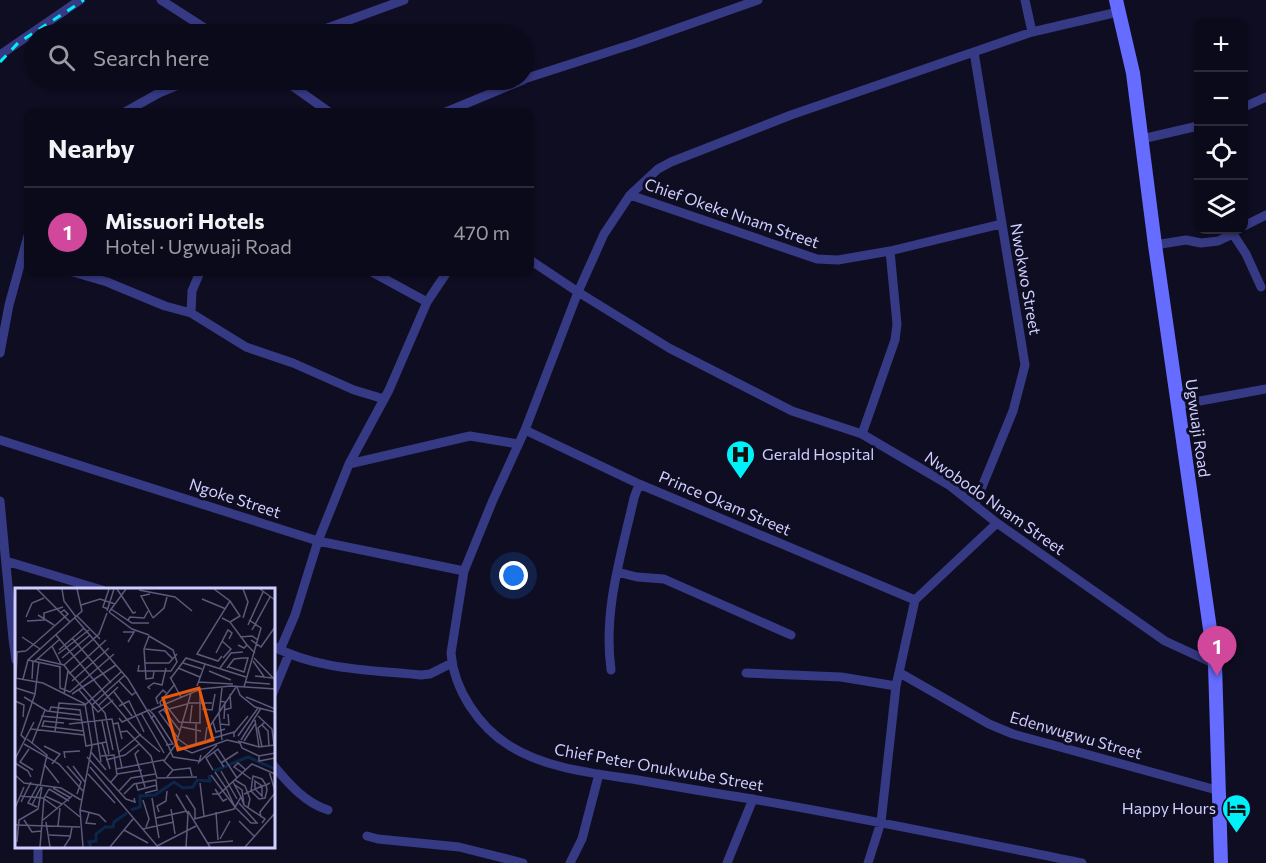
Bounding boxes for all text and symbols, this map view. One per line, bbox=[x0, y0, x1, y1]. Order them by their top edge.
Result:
map controls bbox=[1194, 18, 1248, 234]
button: + bbox=[1194, 18, 1248, 72]
search box bbox=[24, 24, 534, 90]
icon: search bbox=[45, 41, 78, 74]
text: Search here bbox=[93, 44, 209, 71]
button: − bbox=[1194, 72, 1248, 126]
button: locate bbox=[1194, 126, 1248, 180]
text: Nearby bbox=[48, 132, 135, 163]
street label: Chief Okeke Nnam Street bbox=[642, 174, 822, 252]
button: layers bbox=[1194, 180, 1248, 234]
text: Missuori Hotels bbox=[105, 207, 264, 234]
text: 1 bbox=[63, 220, 72, 244]
text: 470 m bbox=[454, 220, 510, 244]
street label: Nwokwo Street bbox=[1007, 222, 1046, 337]
text: Hotel · Ugwuaji Road bbox=[105, 234, 292, 258]
street label: Ugwuaji Road bbox=[1182, 378, 1215, 478]
hospital icon: Gerald Hospital bbox=[725, 438, 757, 480]
place label: Gerald Hospital bbox=[762, 444, 874, 463]
street label: Nwobodo Nnam Street bbox=[921, 447, 1069, 558]
street label: Prince Okam Street bbox=[656, 466, 794, 539]
street label: Ngoke Street bbox=[187, 474, 284, 521]
your location bbox=[499, 561, 528, 590]
inset map bbox=[15, 588, 274, 848]
pin: 1 bbox=[1198, 626, 1236, 676]
street label: Edenwugwu Street bbox=[1008, 707, 1145, 763]
street label: Chief Peter Onukwube Street bbox=[553, 739, 766, 794]
hotel icon: Happy Hours bbox=[1221, 792, 1253, 834]
place label: Happy Hours bbox=[1122, 798, 1216, 817]

